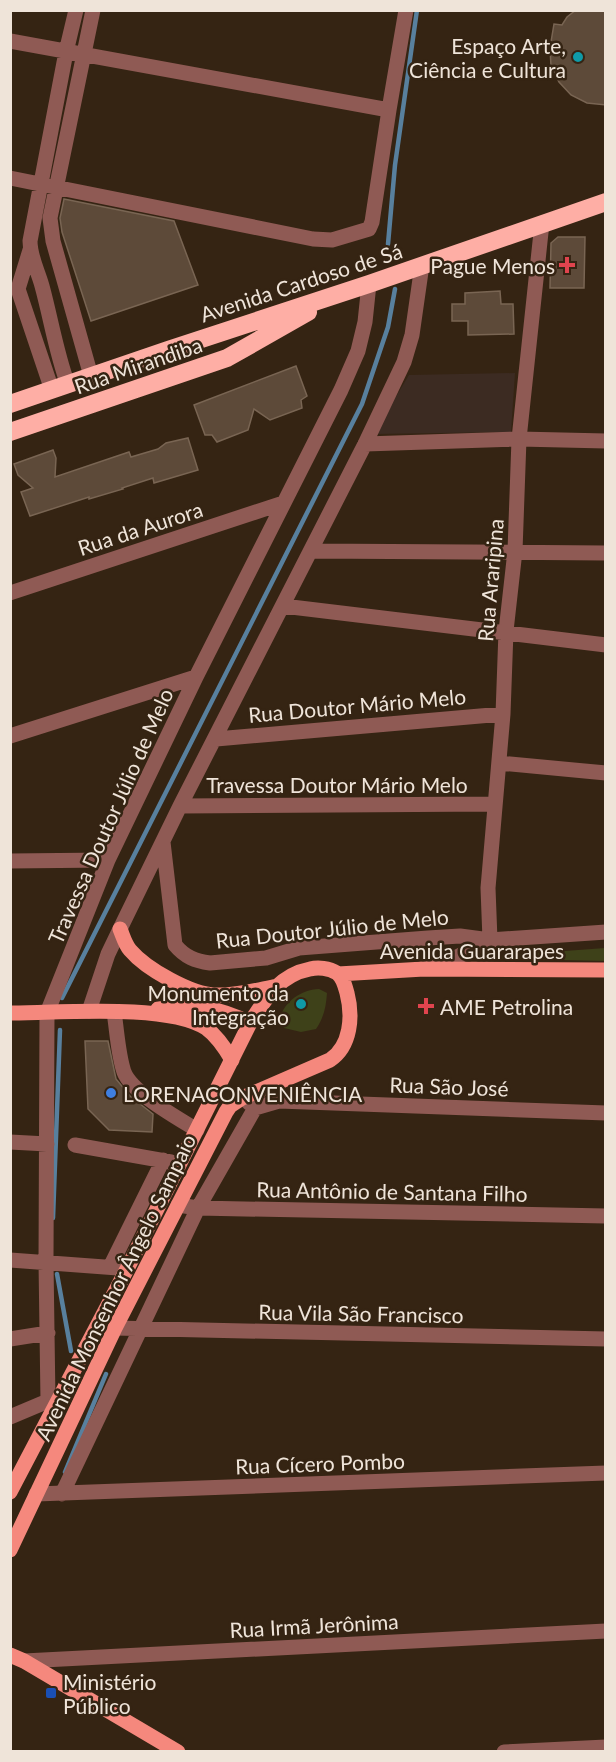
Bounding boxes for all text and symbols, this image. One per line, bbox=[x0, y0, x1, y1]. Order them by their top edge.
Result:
place label: Espaço Arte, Ciência e Cultura bbox=[409, 33, 566, 82]
marker: Espaço Arte, Ciência e Cultura bbox=[571, 50, 585, 64]
street label: Avenida Cardoso de Sá bbox=[197, 238, 405, 326]
place label: Pague Menos bbox=[430, 253, 555, 278]
marker: Pague Menos bbox=[560, 258, 574, 272]
street label: Rua Mirandiba bbox=[71, 331, 205, 399]
street label: Rua da Aurora bbox=[74, 496, 206, 560]
street label: Rua Araripina bbox=[472, 518, 508, 642]
street label: Rua Doutor Mário Melo bbox=[247, 683, 467, 727]
street label: Travessa Doutor Júlio de Melo bbox=[42, 684, 178, 948]
street label: Travessa Doutor Mário Melo bbox=[206, 772, 468, 797]
street label: Rua Doutor Júlio de Melo bbox=[214, 903, 450, 953]
street label: Avenida Guararapes bbox=[380, 938, 564, 963]
place label: Monumento da Integração bbox=[148, 980, 289, 1029]
place label: AME Petrolina bbox=[440, 994, 573, 1019]
marker: Monumento da Integração bbox=[294, 997, 308, 1011]
marker: AME Petrolina bbox=[417, 997, 435, 1015]
street label: Rua São José bbox=[389, 1071, 509, 1101]
place label: LORENACONVENIÊNCIA bbox=[123, 1081, 363, 1106]
marker: LORENACONVENIÊNCIA bbox=[104, 1086, 118, 1100]
street label: Avenida Monsenhor Ângelo Sampaio bbox=[30, 1130, 200, 1444]
street label: Rua Antônio de Santana Filho bbox=[256, 1176, 528, 1206]
street label: Rua Vila São Francisco bbox=[258, 1299, 464, 1327]
street label: Rua Cícero Pombo bbox=[235, 1448, 405, 1478]
street label: Rua Irmã Jerônima bbox=[229, 1608, 399, 1642]
place label: Ministério Público bbox=[63, 1669, 156, 1718]
marker: Ministério Público bbox=[44, 1686, 58, 1700]

